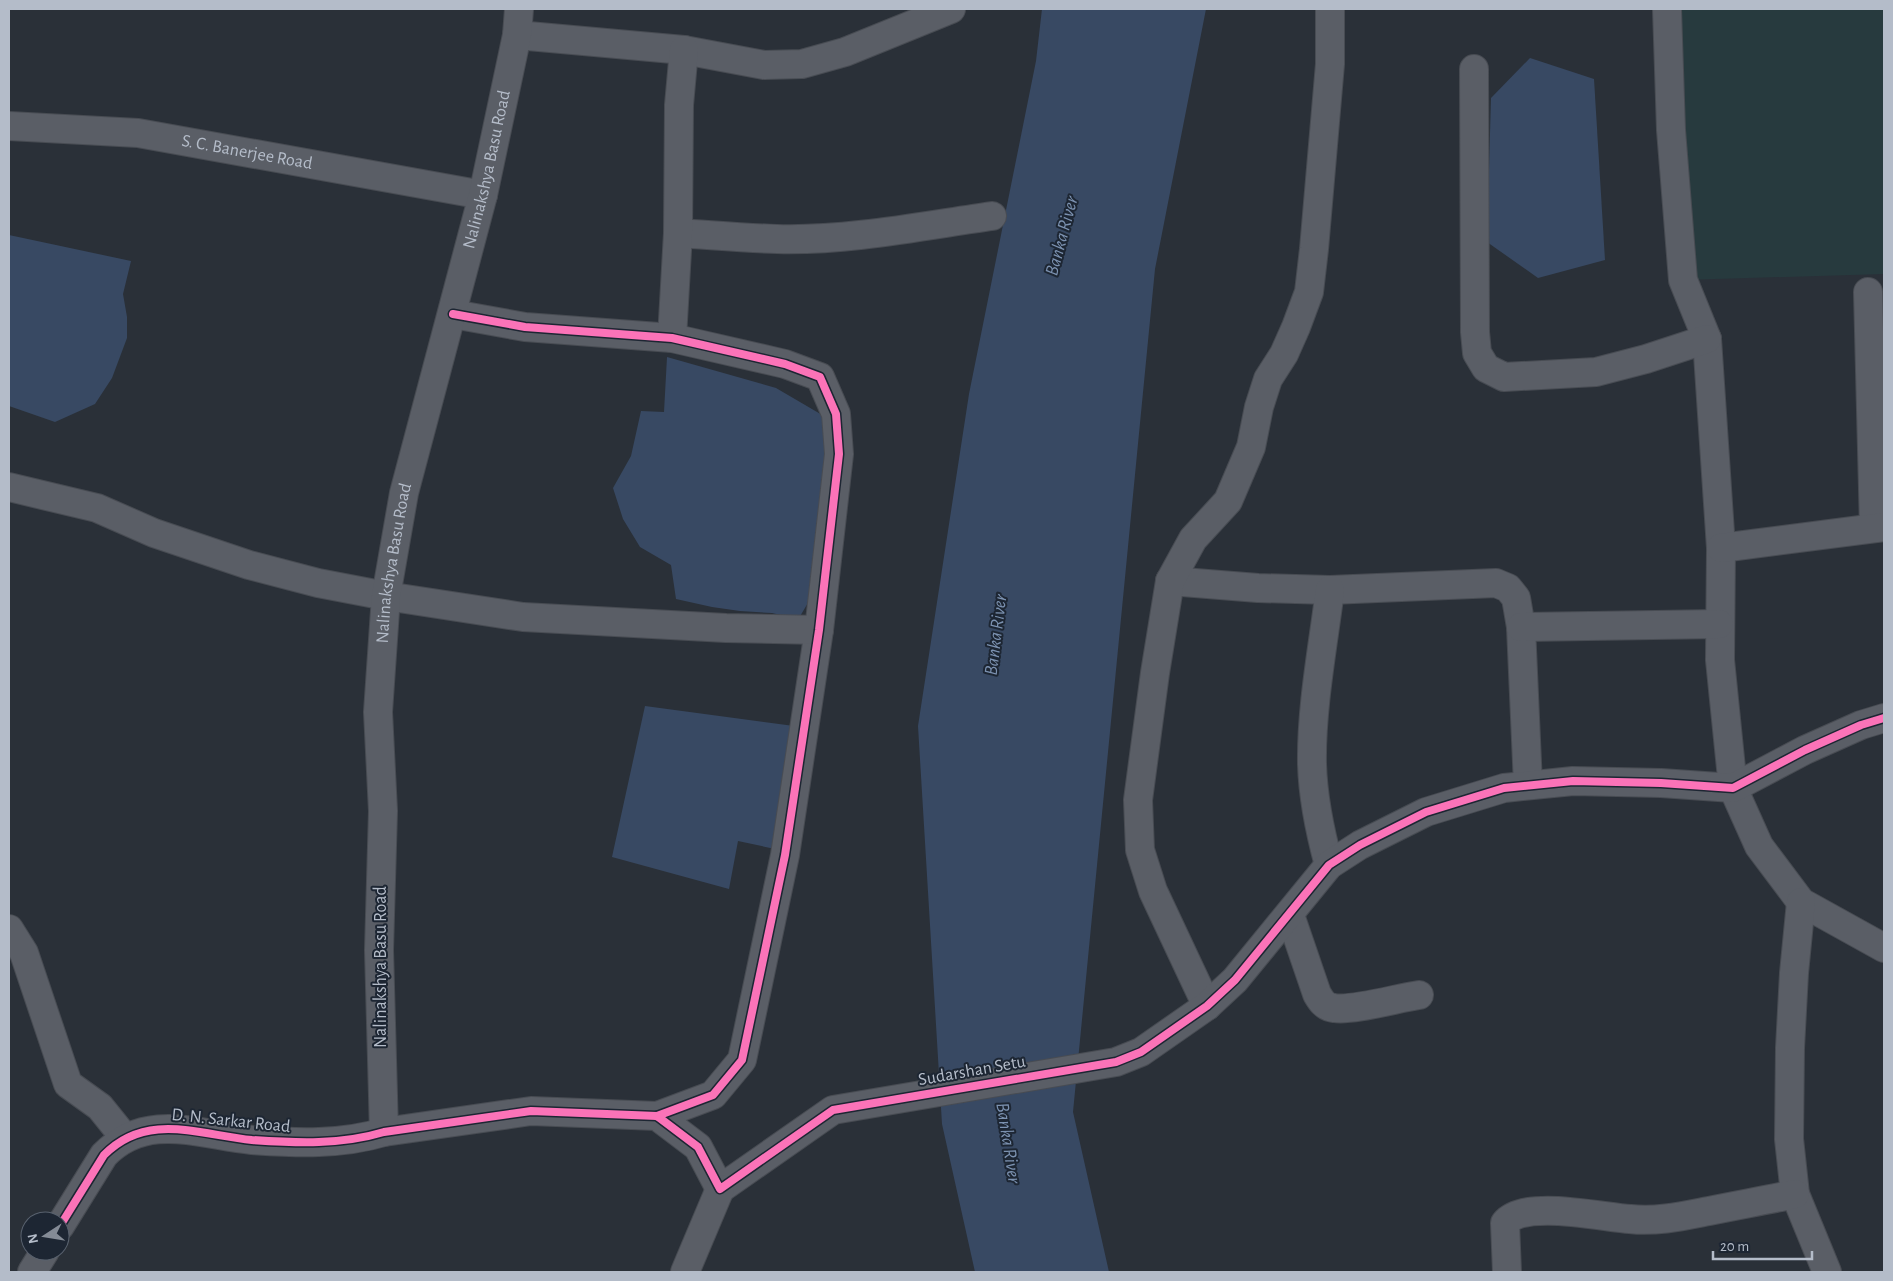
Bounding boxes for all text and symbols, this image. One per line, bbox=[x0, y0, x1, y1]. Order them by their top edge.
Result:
street label: Nalinakshya Basu Road bbox=[460, 89, 514, 251]
street label: S. C. Banerjee Road bbox=[180, 132, 314, 173]
water label: Banka River bbox=[1042, 193, 1082, 278]
street label: Nalinakshya Basu Road bbox=[374, 481, 415, 644]
water label: Banka River bbox=[982, 593, 1010, 677]
street label: Nalinakshya Basu Road bbox=[372, 886, 390, 1048]
street label: Sudarshan Setu bbox=[917, 1053, 1027, 1089]
water label: Banka River bbox=[992, 1101, 1024, 1186]
street label: D. N. Sarkar Road bbox=[171, 1106, 291, 1136]
north arrow bbox=[20, 1211, 70, 1261]
scale bar bbox=[1713, 1228, 1812, 1260]
text: N bbox=[25, 1232, 41, 1245]
text: 20 m bbox=[1720, 1239, 1749, 1254]

